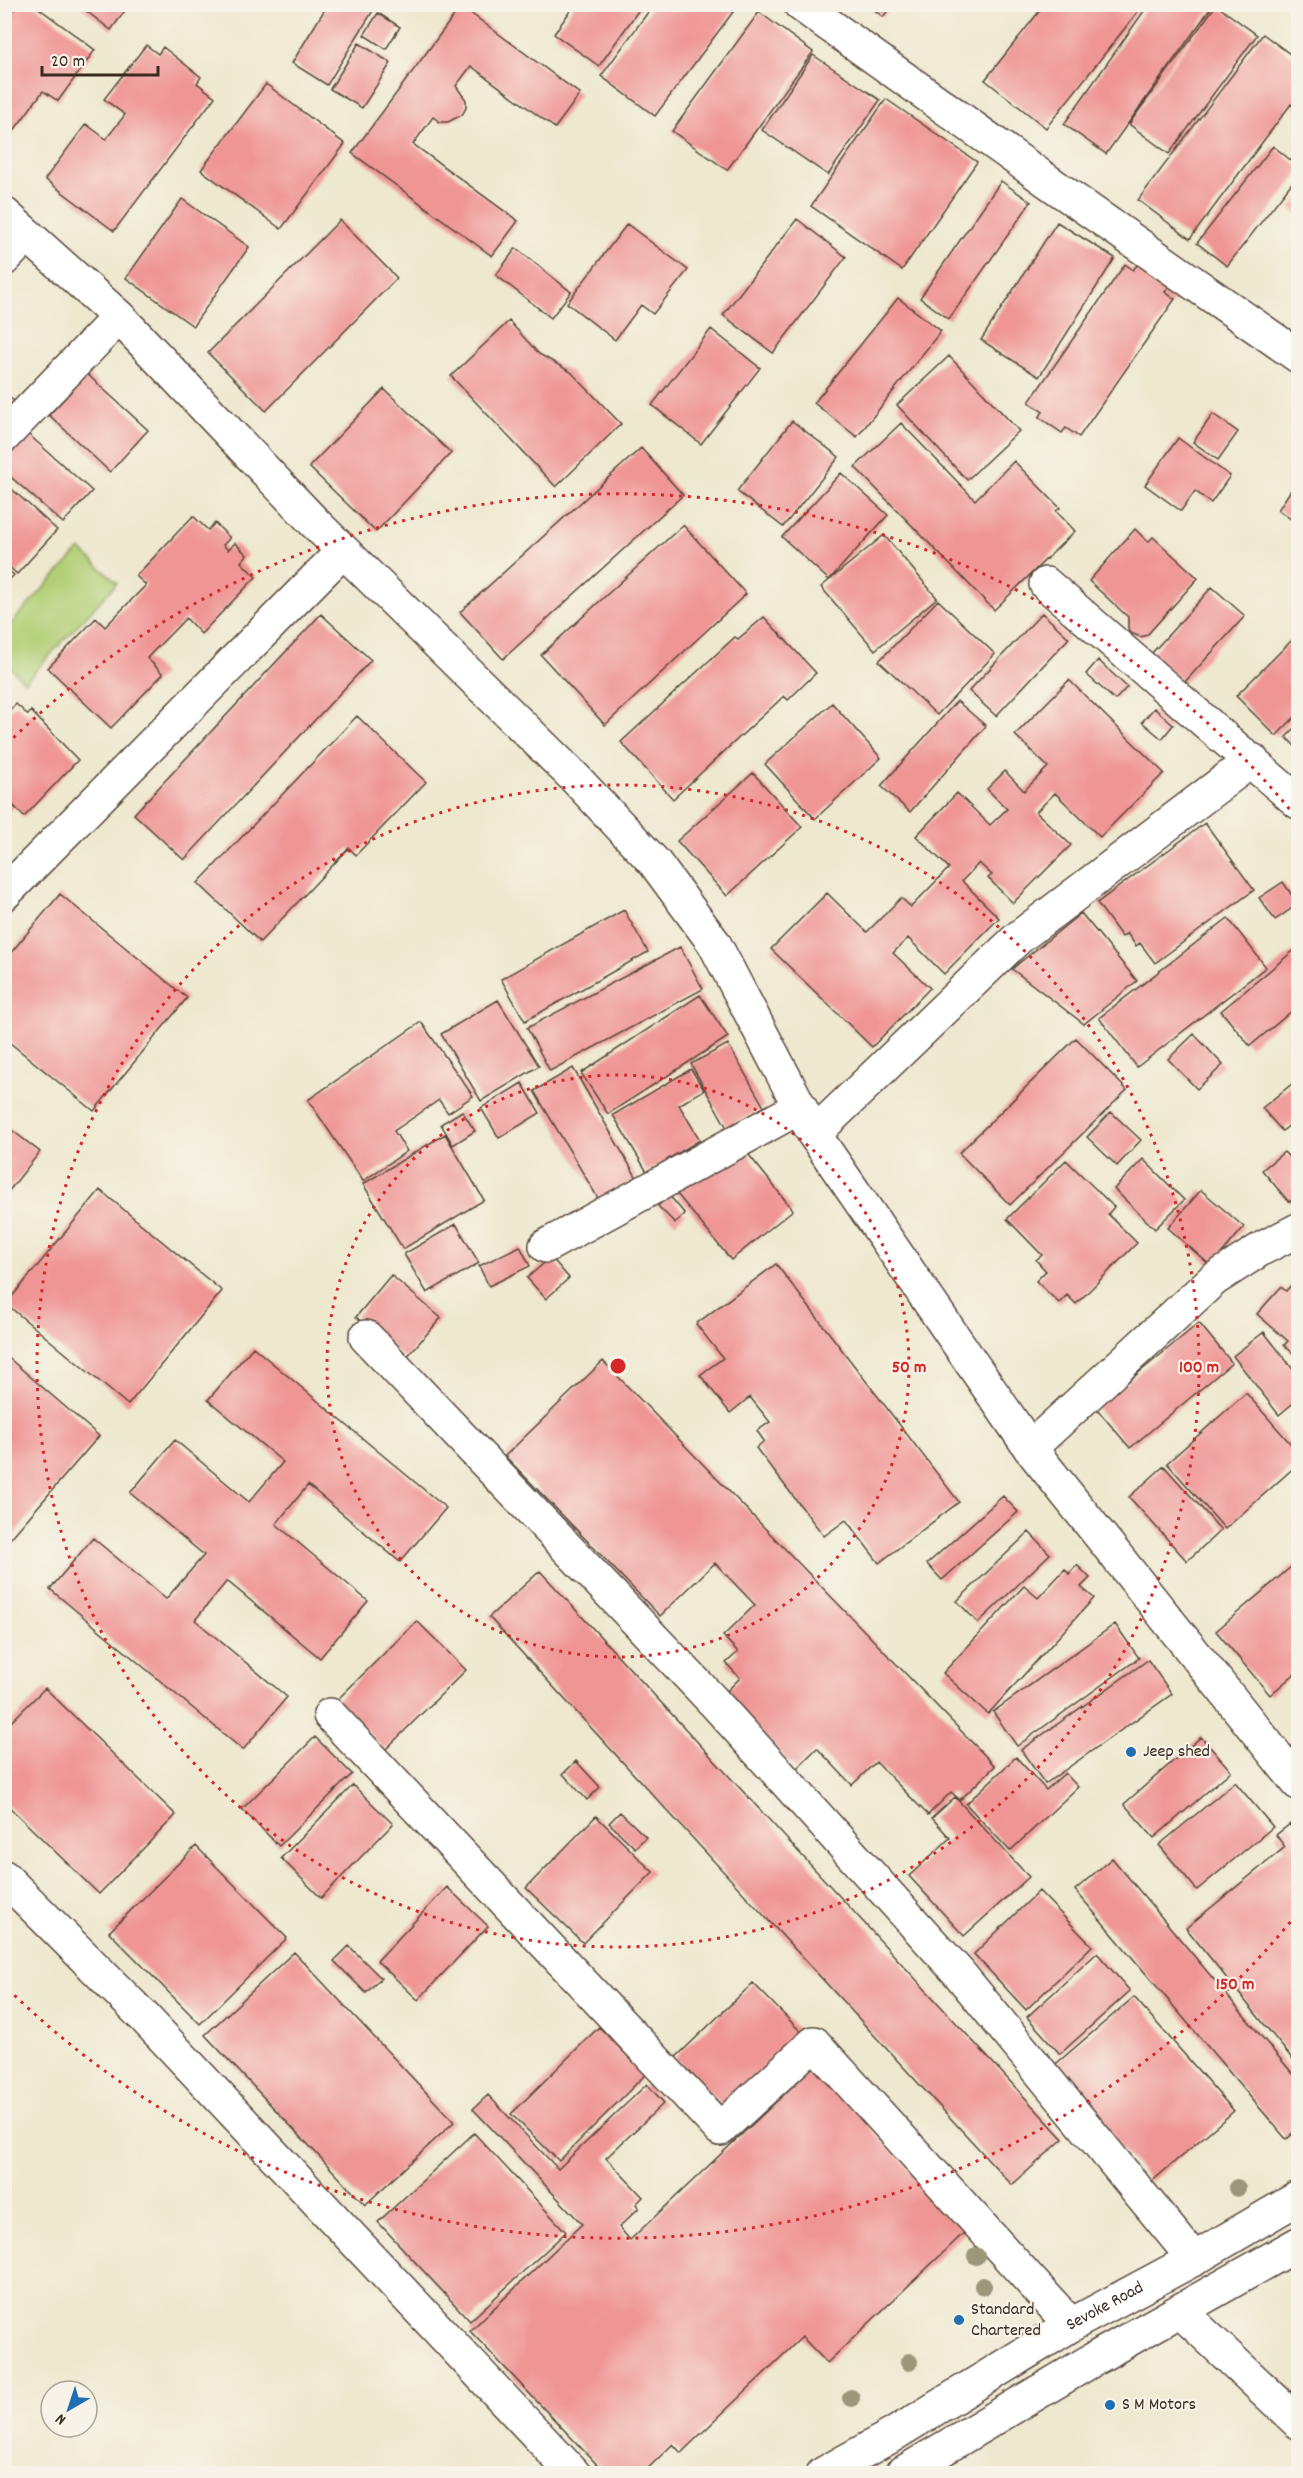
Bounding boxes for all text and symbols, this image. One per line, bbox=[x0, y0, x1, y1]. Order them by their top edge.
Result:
scale bar bbox=[42, 39, 158, 77]
text: 20 m bbox=[51, 50, 85, 75]
centre of rings bbox=[608, 1356, 628, 1376]
text: 50 m bbox=[892, 1356, 926, 1381]
text: 100 m bbox=[1179, 1356, 1219, 1381]
place label: Jeep shed bbox=[1143, 1740, 1210, 1765]
marker: Jeep shed bbox=[1124, 1745, 1138, 1759]
text: 150 m bbox=[1216, 1973, 1254, 1998]
street label: Sevoke Road bbox=[1062, 2276, 1148, 2338]
place label: Standard Chartered bbox=[971, 2298, 1041, 2344]
marker: Standard Chartered bbox=[952, 2313, 966, 2327]
north arrow bbox=[39, 2379, 99, 2439]
place label: S M Motors bbox=[1122, 2393, 1196, 2418]
marker: S M Motors bbox=[1103, 2398, 1117, 2412]
text: N bbox=[51, 2407, 71, 2430]

